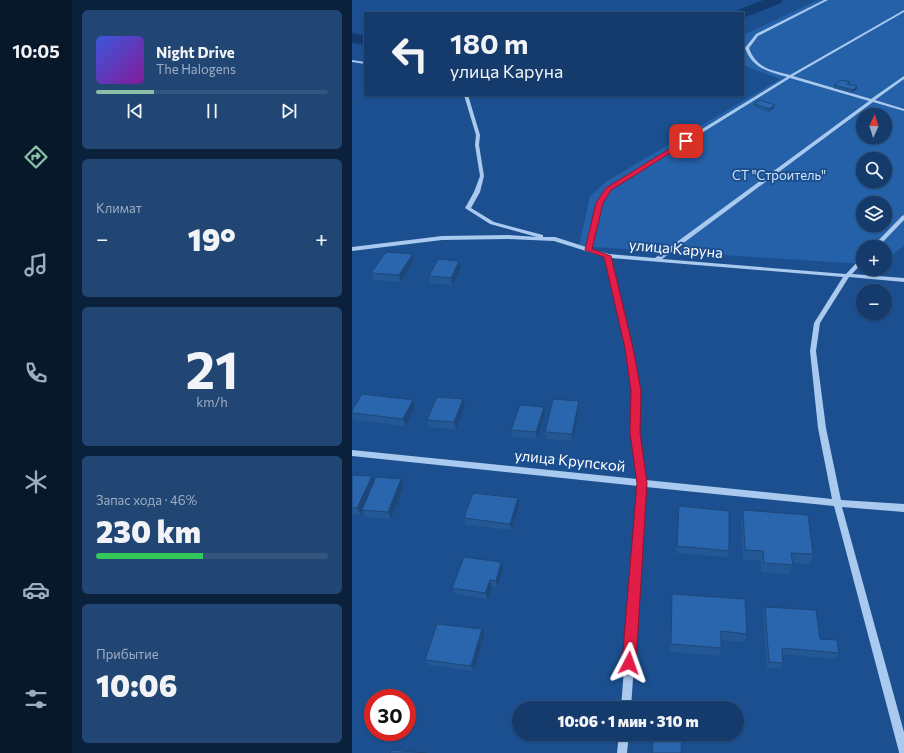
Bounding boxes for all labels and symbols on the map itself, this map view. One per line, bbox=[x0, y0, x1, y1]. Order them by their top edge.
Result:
north arrow bbox=[856, 108, 892, 144]
pin bbox=[669, 124, 703, 158]
park label: СТ "Строитель" bbox=[732, 167, 826, 183]
street label: улица Каруна bbox=[628, 235, 724, 261]
street label: улица Крупской bbox=[514, 445, 627, 475]
position arrow bbox=[608, 642, 650, 684]
speed limit sign: 30 bbox=[364, 689, 416, 741]

